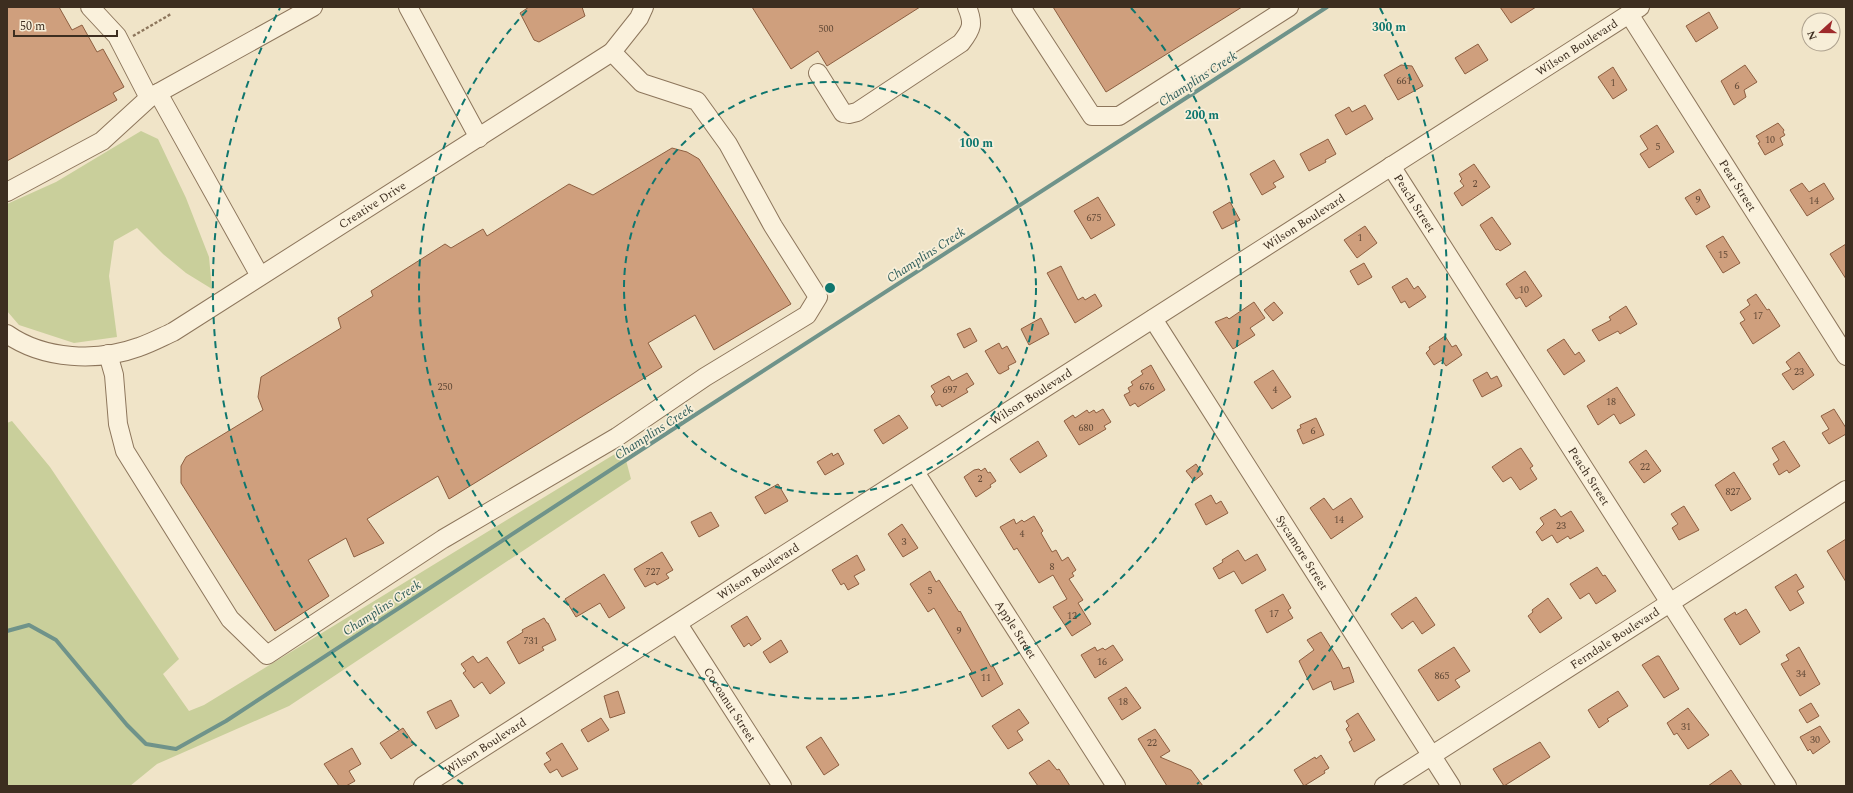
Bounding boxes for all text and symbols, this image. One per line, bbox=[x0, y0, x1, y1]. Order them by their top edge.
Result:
scale bar bbox=[14, 12, 117, 38]
north arrow bbox=[1801, 12, 1841, 52]
street label: Wilson Boulevard bbox=[1532, 14, 1622, 81]
text: 50 m bbox=[20, 17, 45, 36]
text: 300 m bbox=[1372, 18, 1406, 37]
house number: 500 bbox=[819, 21, 834, 37]
text: N bbox=[1803, 28, 1822, 43]
water label: Champlins Creek bbox=[1155, 46, 1241, 112]
house number: 661 bbox=[1397, 73, 1412, 89]
house number: 1 bbox=[1611, 75, 1616, 91]
house number: 6 bbox=[1735, 78, 1740, 94]
text: 200 m bbox=[1185, 106, 1219, 125]
house number: 10 bbox=[1765, 132, 1775, 148]
text: 100 m bbox=[959, 134, 993, 153]
house number: 5 bbox=[1656, 139, 1661, 155]
street label: Pear Street bbox=[1714, 156, 1761, 215]
street label: Peach Street bbox=[1389, 170, 1441, 236]
street label: Creative Drive bbox=[335, 176, 410, 234]
house number: 2 bbox=[1473, 176, 1478, 192]
street label: Wilson Boulevard bbox=[1259, 189, 1349, 256]
house number: 9 bbox=[1696, 192, 1701, 208]
house number: 14 bbox=[1809, 193, 1819, 209]
house number: 675 bbox=[1087, 210, 1102, 226]
water label: Champlins Creek bbox=[883, 222, 969, 288]
house number: 1 bbox=[1358, 230, 1363, 246]
house number: 15 bbox=[1718, 247, 1728, 263]
centre of rings bbox=[823, 281, 837, 295]
house number: 10 bbox=[1519, 282, 1529, 298]
house number: 17 bbox=[1753, 308, 1763, 324]
street label: Wilson Boulevard bbox=[986, 363, 1076, 430]
house number: 23 bbox=[1794, 364, 1804, 380]
house number: 250 bbox=[438, 379, 453, 395]
house number: 676 bbox=[1140, 379, 1155, 395]
house number: 697 bbox=[943, 382, 958, 398]
house number: 4 bbox=[1273, 382, 1278, 398]
house number: 18 bbox=[1606, 394, 1616, 410]
water label: Champlins Creek bbox=[611, 399, 697, 465]
house number: 680 bbox=[1079, 420, 1094, 436]
house number: 6 bbox=[1311, 423, 1316, 439]
street label: Peach Street bbox=[1563, 443, 1615, 509]
house number: 22 bbox=[1640, 459, 1650, 475]
house number: 2 bbox=[978, 471, 983, 487]
house number: 827 bbox=[1726, 484, 1741, 500]
street label: Sycamore Street bbox=[1271, 511, 1333, 594]
house number: 14 bbox=[1334, 512, 1344, 528]
house number: 23 bbox=[1556, 518, 1566, 534]
house number: 4 bbox=[1020, 526, 1025, 542]
house number: 3 bbox=[902, 534, 907, 550]
street label: Wilson Boulevard bbox=[713, 538, 803, 605]
house number: 8 bbox=[1050, 559, 1055, 575]
house number: 727 bbox=[646, 564, 661, 580]
water label: Champlins Creek bbox=[339, 575, 425, 641]
house number: 5 bbox=[928, 583, 933, 599]
street label: Apple Street bbox=[990, 596, 1042, 663]
street label: Ferndale Boulevard bbox=[1566, 602, 1664, 674]
house number: 17 bbox=[1269, 606, 1279, 622]
house number: 12 bbox=[1067, 608, 1077, 624]
house number: 9 bbox=[957, 623, 962, 639]
house number: 731 bbox=[524, 633, 539, 649]
house number: 16 bbox=[1097, 654, 1107, 670]
street label: Cocoanut Street bbox=[699, 663, 761, 746]
house number: 34 bbox=[1796, 666, 1806, 682]
house number: 865 bbox=[1435, 668, 1450, 684]
house number: 11 bbox=[981, 670, 991, 686]
house number: 18 bbox=[1118, 694, 1128, 710]
street label: Wilson Boulevard bbox=[440, 713, 530, 780]
house number: 31 bbox=[1681, 719, 1691, 735]
house number: 30 bbox=[1810, 732, 1820, 748]
house number: 22 bbox=[1147, 735, 1157, 751]

